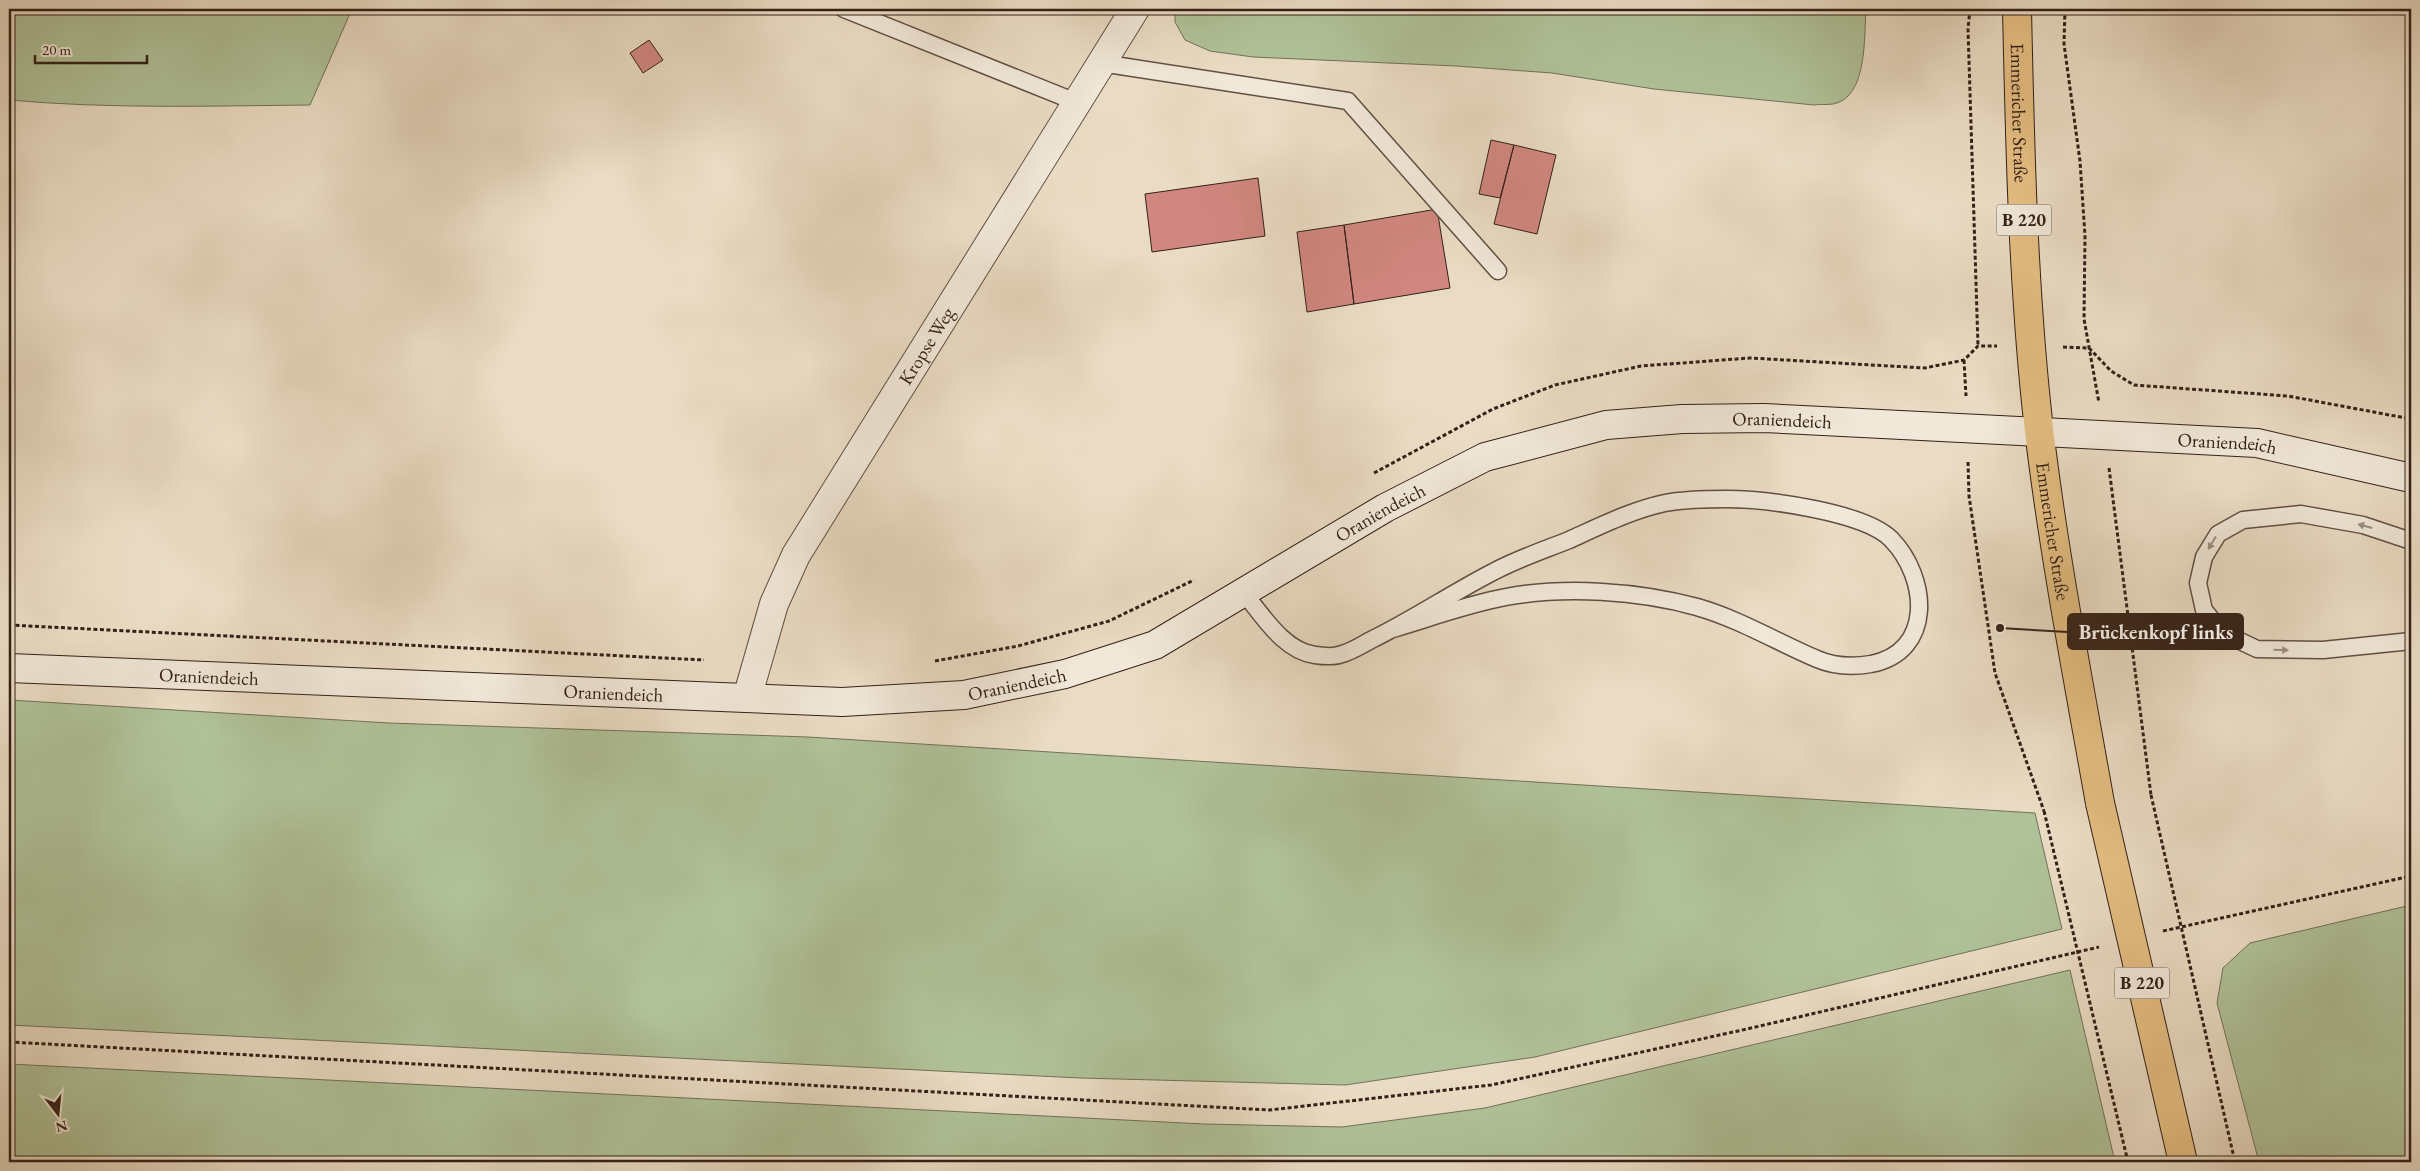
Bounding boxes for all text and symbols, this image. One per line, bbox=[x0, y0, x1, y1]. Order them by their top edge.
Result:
scale bar bbox=[35, 32, 148, 64]
text: 20 m bbox=[42, 40, 71, 59]
street label: Emmericher Straße bbox=[2005, 43, 2034, 183]
road number: B 220 bbox=[1996, 204, 2052, 236]
street label: Kropse Weg bbox=[893, 302, 960, 389]
street label: Oraniendeich bbox=[1732, 406, 1833, 434]
street label: Oraniendeich bbox=[2177, 427, 2280, 460]
street label: Emmericher Straße bbox=[2030, 461, 2076, 602]
street label: Oraniendeich bbox=[1331, 477, 1430, 548]
one-way arrow bbox=[2357, 522, 2372, 530]
one-way arrow bbox=[2208, 536, 2217, 549]
callout: Brückenkopf links bbox=[2068, 614, 2243, 649]
text: Brückenkopf links bbox=[2079, 619, 2233, 645]
one-way arrow bbox=[2274, 646, 2290, 654]
street label: Oraniendeich bbox=[158, 662, 259, 691]
street label: Oraniendeich bbox=[966, 662, 1069, 707]
street label: Oraniendeich bbox=[563, 679, 664, 708]
road number: B 220 bbox=[2114, 968, 2170, 998]
north arrow bbox=[32, 1088, 82, 1138]
text: N bbox=[53, 1116, 70, 1137]

